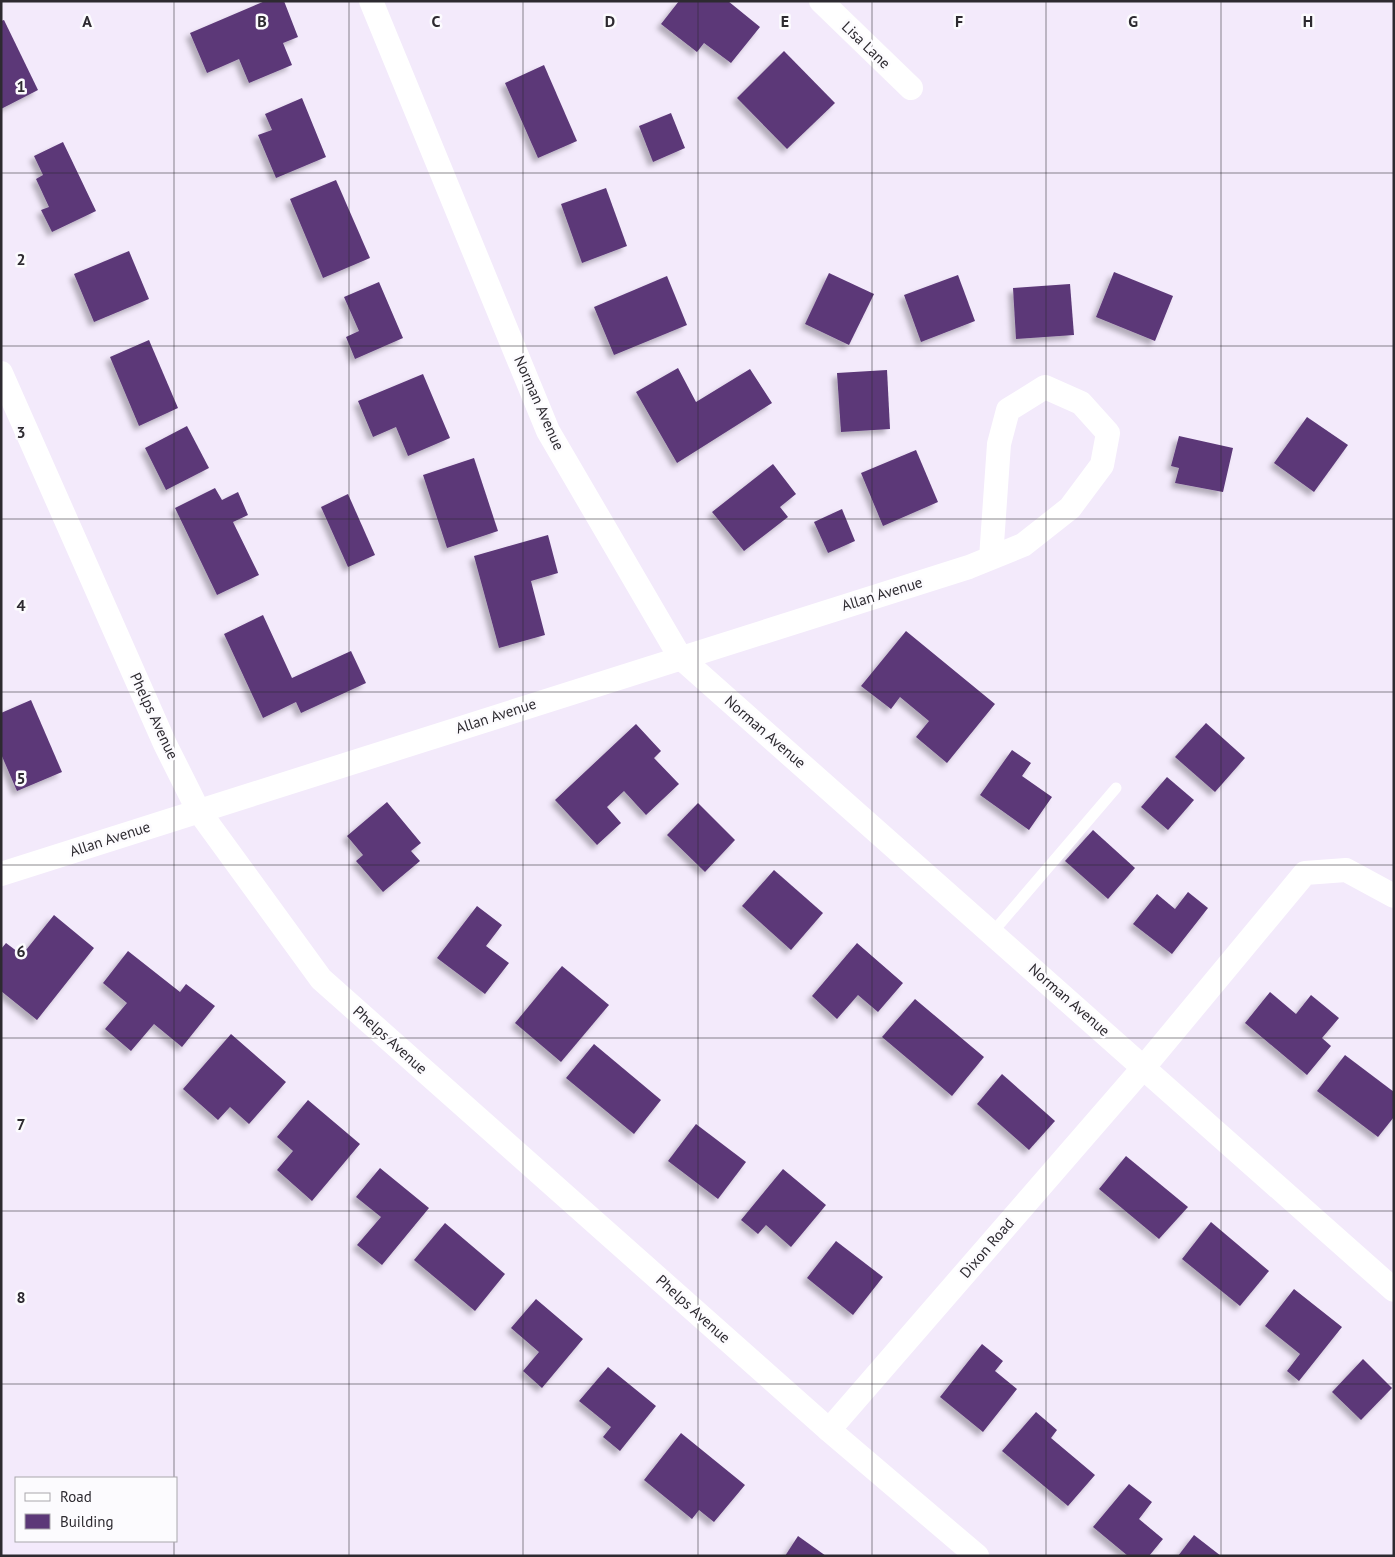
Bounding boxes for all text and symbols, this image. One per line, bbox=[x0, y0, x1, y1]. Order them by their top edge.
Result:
text: A bbox=[82, 11, 92, 31]
text: B bbox=[257, 11, 267, 31]
text: C bbox=[432, 11, 441, 31]
text: D bbox=[605, 11, 615, 31]
text: E bbox=[781, 11, 789, 31]
text: F bbox=[955, 11, 963, 31]
text: G bbox=[1128, 11, 1138, 31]
text: H bbox=[1303, 11, 1313, 31]
street label: Lisa Lane bbox=[838, 17, 895, 72]
text: 1 bbox=[16, 76, 26, 96]
text: 2 bbox=[16, 249, 26, 269]
street label: Norman Avenue bbox=[510, 353, 569, 453]
text: 3 bbox=[16, 422, 26, 442]
street label: Allan Avenue bbox=[839, 572, 925, 615]
text: 4 bbox=[16, 595, 26, 615]
street label: Phelps Avenue bbox=[126, 669, 183, 762]
street label: Norman Avenue bbox=[721, 691, 810, 772]
street label: Allan Avenue bbox=[453, 694, 539, 737]
text: 5 bbox=[16, 768, 26, 788]
street label: Allan Avenue bbox=[67, 817, 153, 860]
text: 6 bbox=[16, 941, 26, 961]
street label: Norman Avenue bbox=[1025, 959, 1114, 1040]
street label: Phelps Avenue bbox=[349, 1001, 431, 1078]
text: 7 bbox=[16, 1114, 26, 1134]
street label: Dixon Road bbox=[955, 1214, 1018, 1282]
street label: Phelps Avenue bbox=[652, 1270, 734, 1347]
text: 8 bbox=[16, 1287, 26, 1307]
legend bbox=[15, 1477, 178, 1542]
text: Road bbox=[60, 1487, 92, 1506]
text: Building bbox=[60, 1512, 114, 1531]

